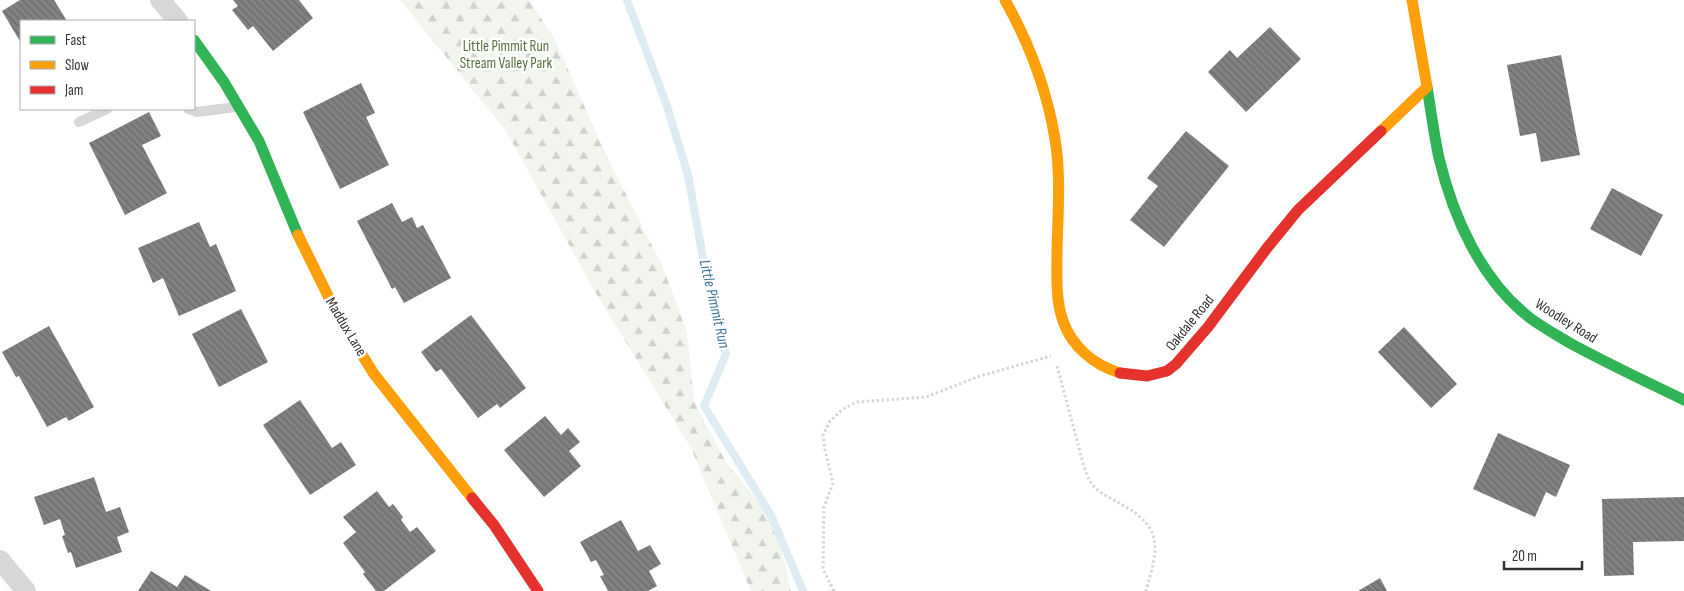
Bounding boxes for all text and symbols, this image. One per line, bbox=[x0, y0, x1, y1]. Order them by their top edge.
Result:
legend bbox=[20, 20, 195, 110]
text: Fast bbox=[65, 31, 87, 50]
park label: Little Pimmit Run Stream Valley Park bbox=[460, 37, 553, 73]
text: Slow bbox=[65, 56, 89, 75]
text: Jam bbox=[64, 81, 83, 100]
water label: Little Pimmit Run bbox=[695, 258, 733, 350]
street label: Oakdale Road bbox=[1162, 291, 1218, 355]
street label: Maddux Lane bbox=[321, 294, 371, 360]
street label: Woodley Road bbox=[1531, 294, 1601, 348]
scale bar bbox=[1504, 538, 1582, 570]
text: 20 m bbox=[1512, 547, 1537, 566]

